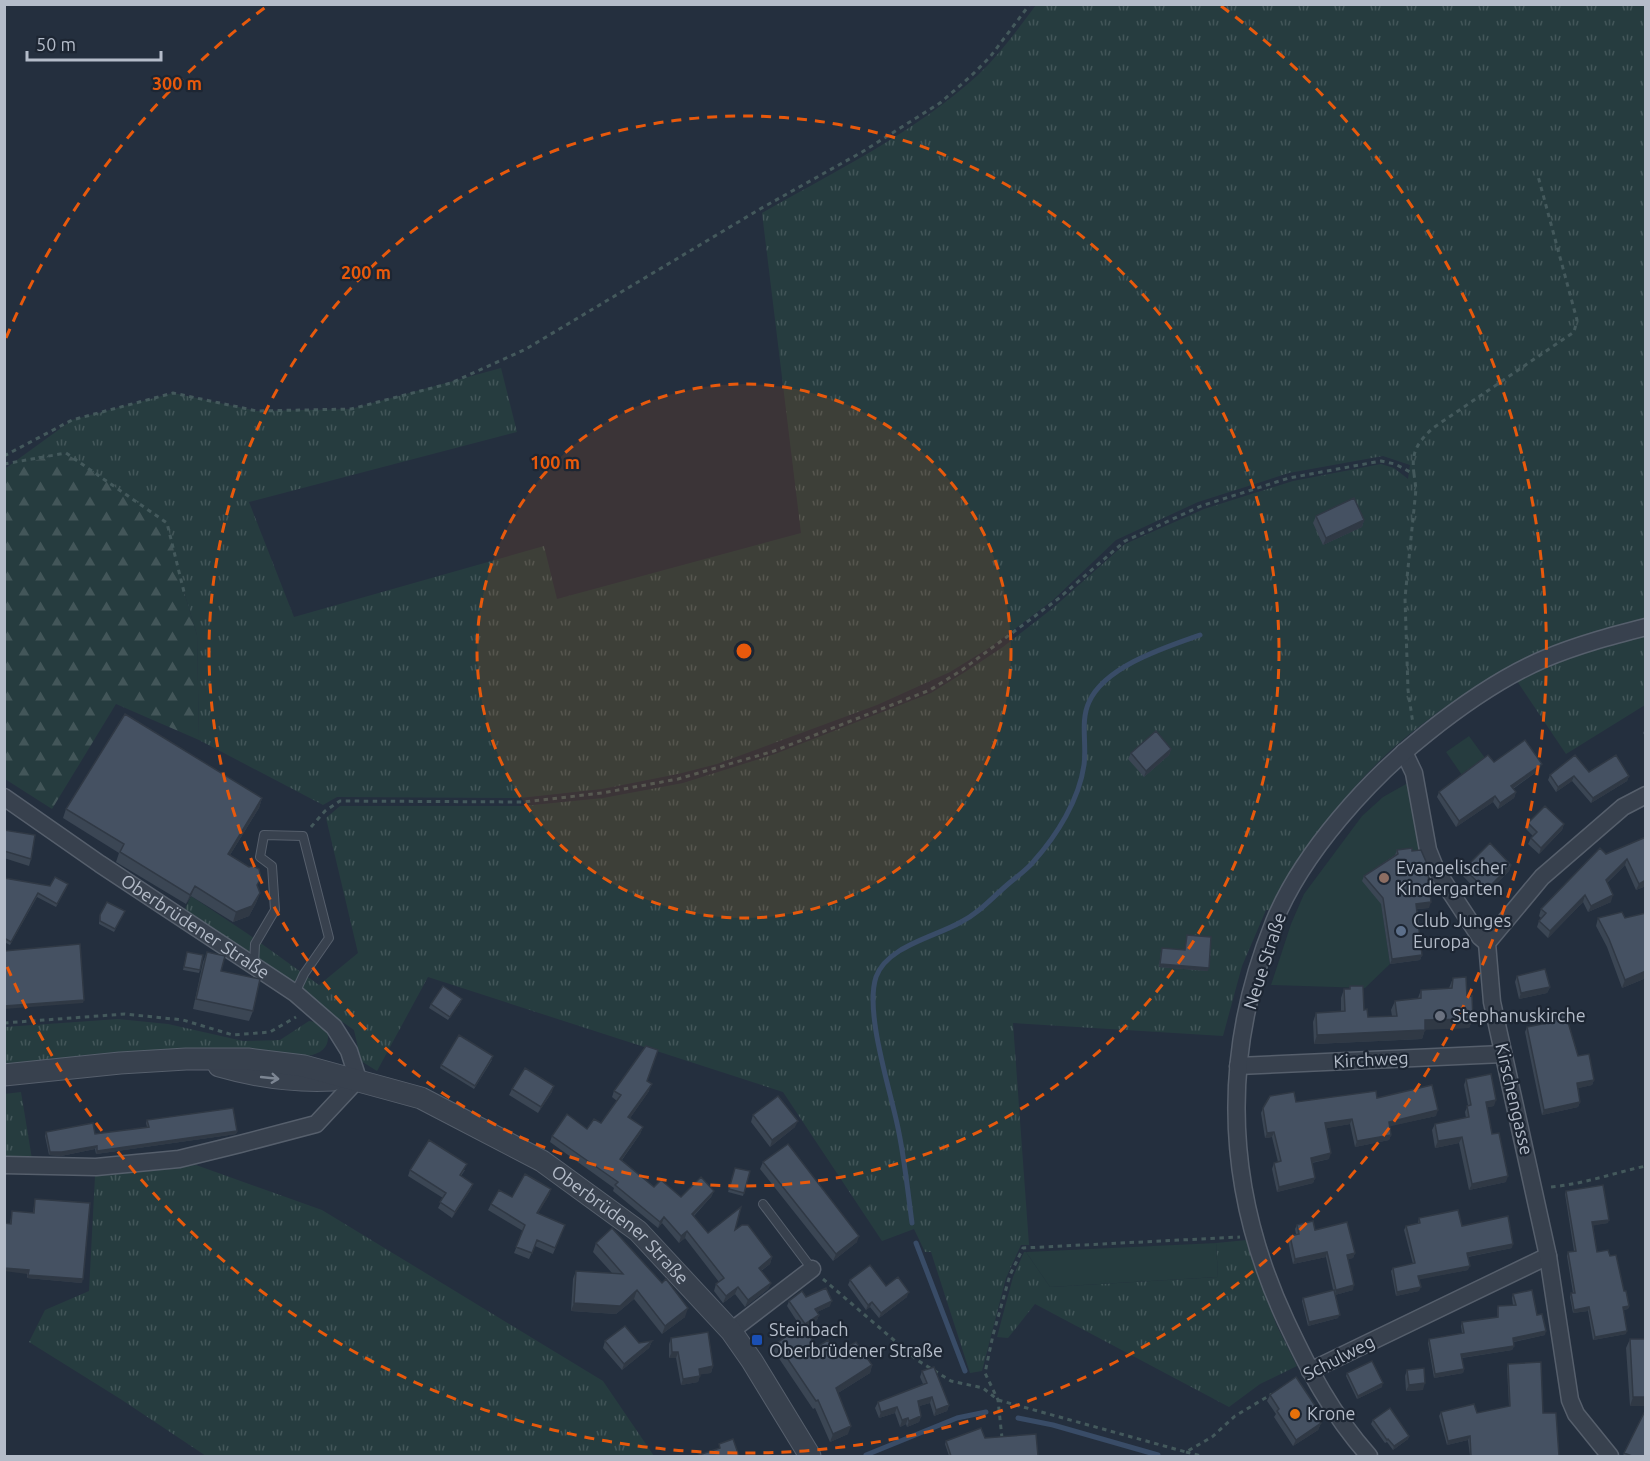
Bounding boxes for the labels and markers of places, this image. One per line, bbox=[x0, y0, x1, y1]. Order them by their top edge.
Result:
centre of rings bbox=[734, 641, 754, 661]
place label: Evangelischer Kindergarten bbox=[1396, 857, 1507, 898]
marker: Evangelischer Kindergarten bbox=[1377, 871, 1391, 885]
place label: Club Junges Europa bbox=[1413, 910, 1511, 951]
marker: Club Junges Europa bbox=[1394, 924, 1408, 938]
place label: Stephanuskirche bbox=[1452, 1005, 1586, 1025]
marker: Stephanuskirche bbox=[1433, 1009, 1447, 1023]
place label: Steinbach Oberbrüdener Straße bbox=[769, 1319, 943, 1360]
marker: Steinbach Oberbrüdener Straße bbox=[750, 1333, 764, 1347]
place label: Krone bbox=[1307, 1403, 1356, 1423]
marker: Krone bbox=[1288, 1407, 1302, 1421]

